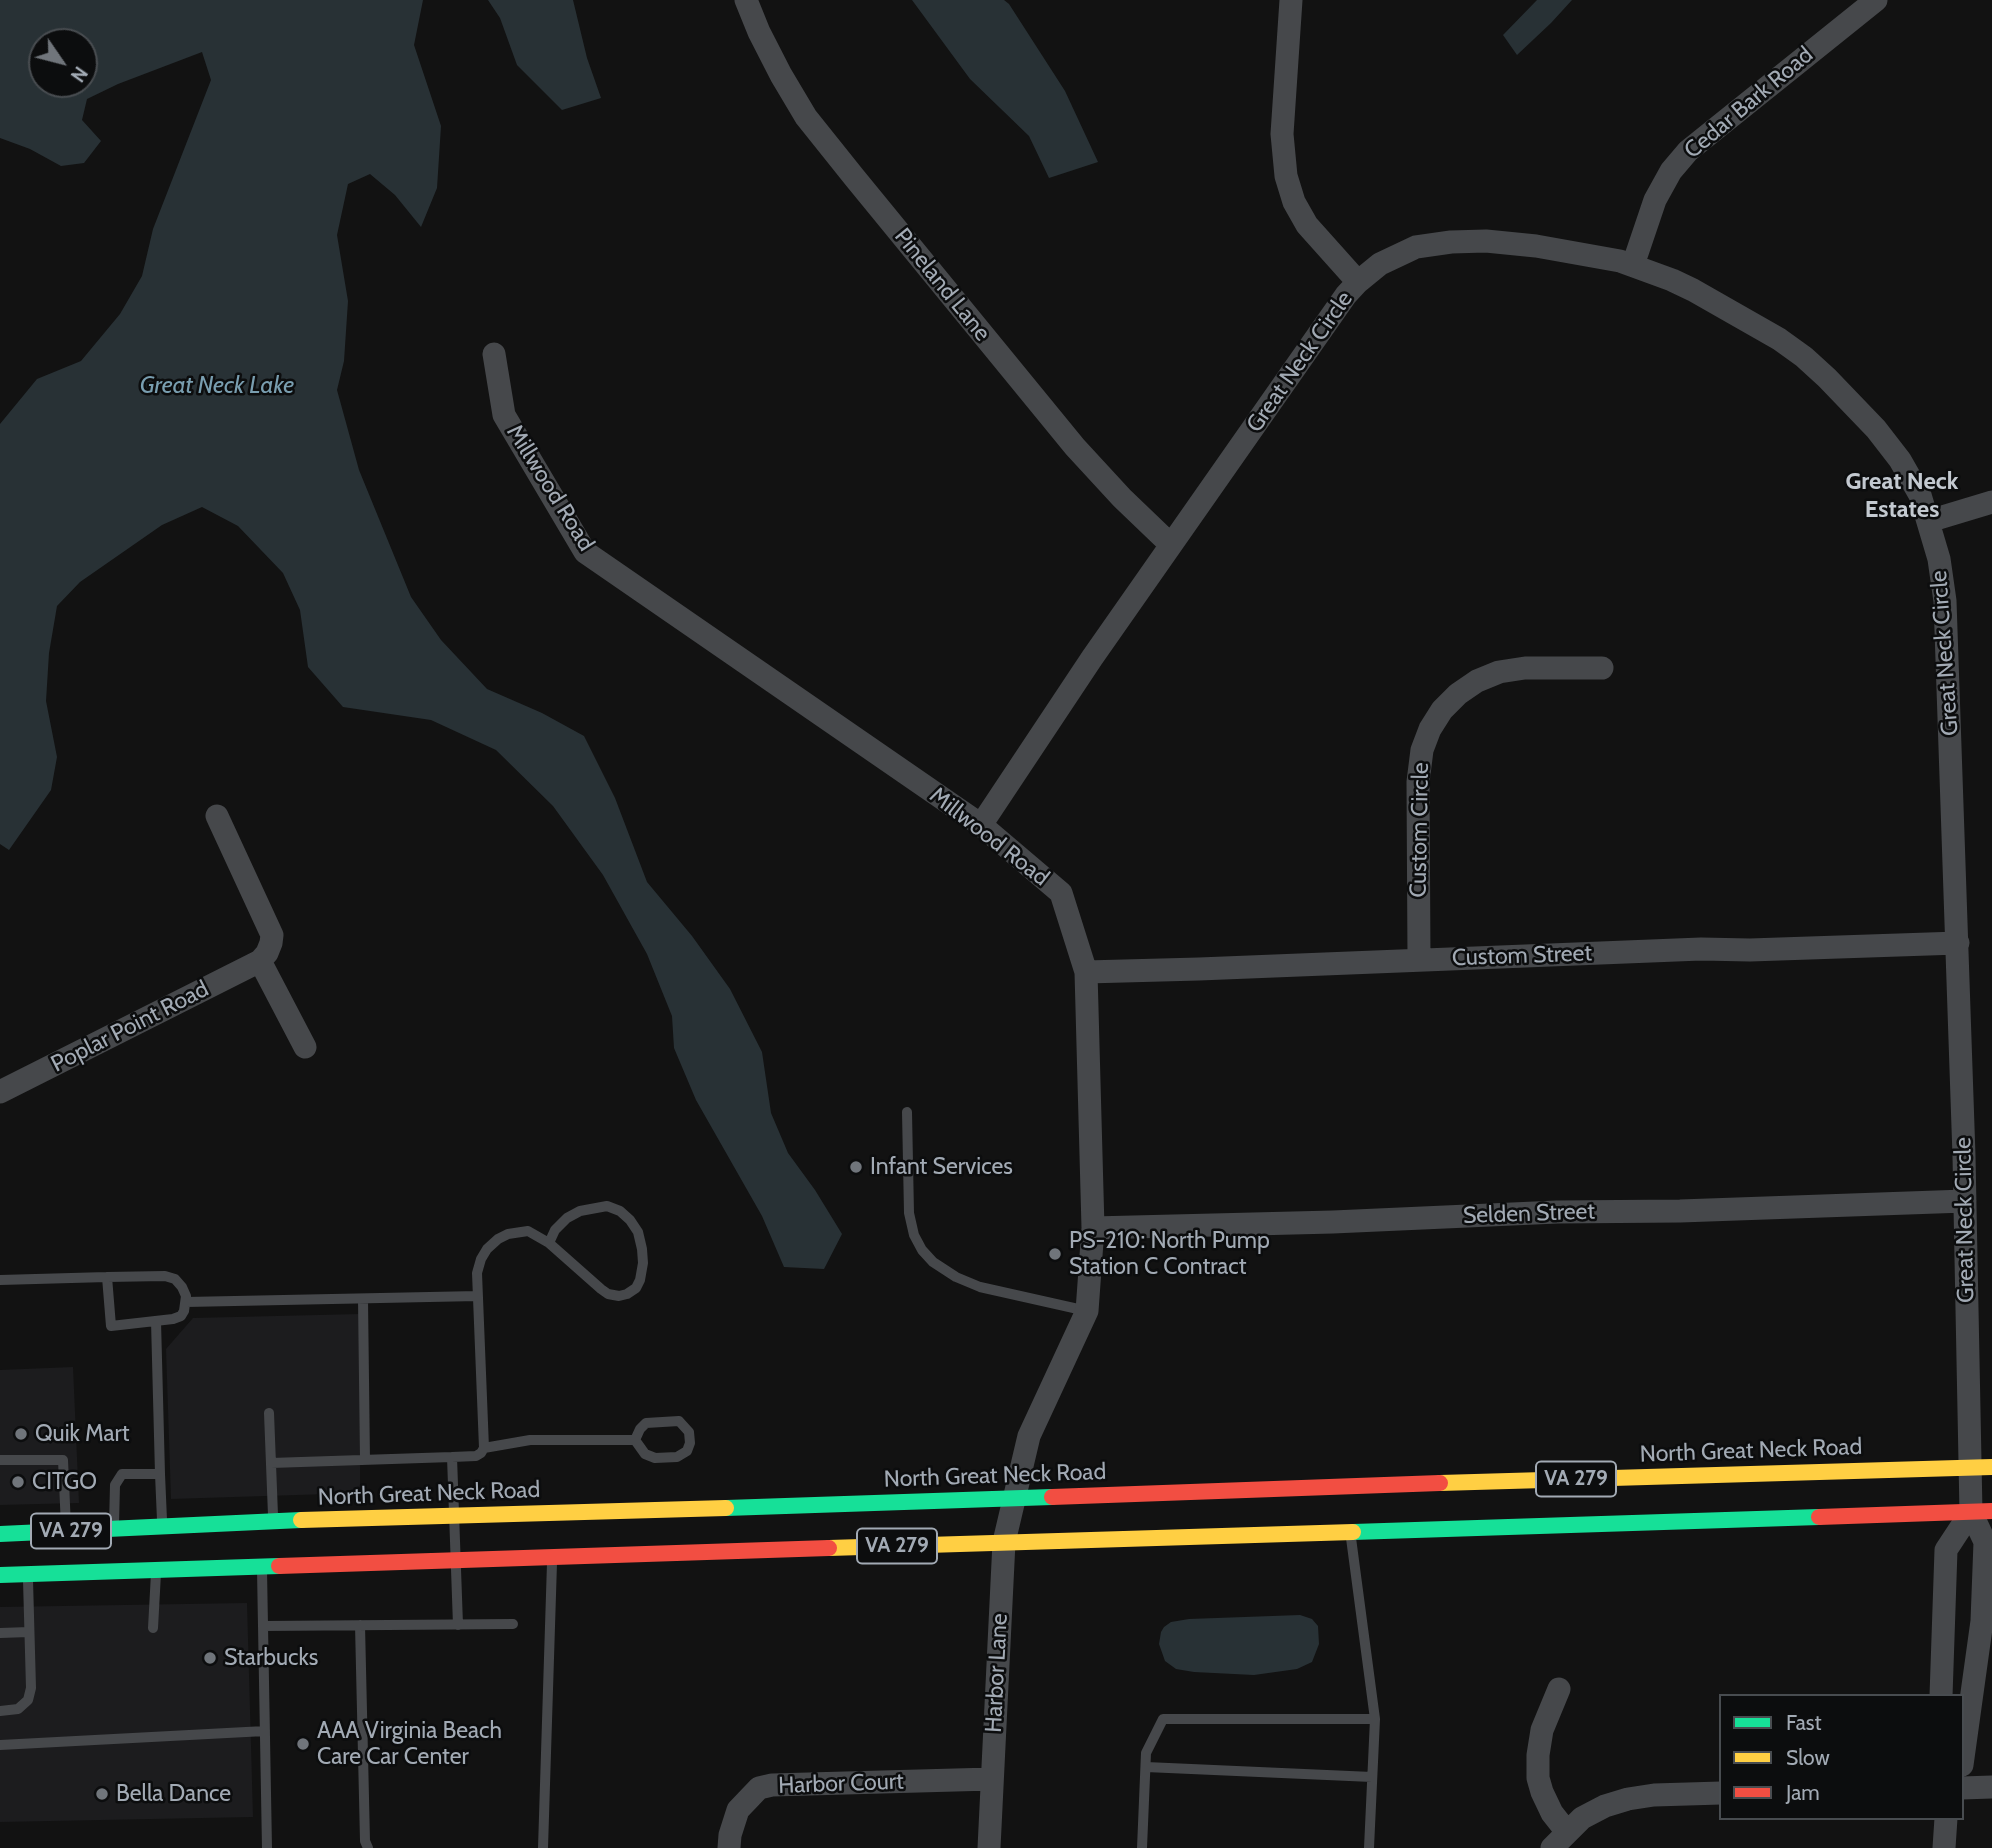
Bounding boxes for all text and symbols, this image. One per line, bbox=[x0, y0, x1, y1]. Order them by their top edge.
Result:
north arrow bbox=[28, 28, 98, 98]
street label: Cedar Bark Road bbox=[1679, 41, 1819, 165]
text: N bbox=[66, 62, 92, 86]
street label: Pineland Lane bbox=[888, 223, 996, 347]
street label: Great Neck Circle bbox=[1241, 286, 1359, 438]
water label: Great Neck Lake bbox=[140, 372, 294, 400]
street label: Millwood Road bbox=[500, 420, 600, 556]
district label: Great Neck Estates bbox=[1846, 468, 1958, 524]
street label: Great Neck Circle bbox=[1925, 569, 1965, 737]
street label: Custom Circle bbox=[1405, 762, 1435, 898]
street label: Millwood Road bbox=[924, 782, 1054, 892]
street label: Custom Street bbox=[1451, 940, 1593, 972]
street label: Poplar Point Road bbox=[47, 975, 213, 1079]
street label: Great Neck Circle bbox=[1950, 1137, 1980, 1303]
place label: Infant Services bbox=[870, 1153, 1013, 1181]
marker: Infant Services bbox=[848, 1159, 864, 1175]
street label: Selden Street bbox=[1462, 1198, 1596, 1230]
place label: PS-210: North Pump Station C Contract bbox=[1069, 1227, 1270, 1281]
marker: PS-210: North Pump Station C Contract bbox=[1047, 1246, 1063, 1262]
place label: Quik Mart bbox=[35, 1420, 130, 1448]
marker: Quik Mart bbox=[13, 1426, 29, 1442]
street label: North Great Neck Road bbox=[1639, 1433, 1863, 1469]
street label: North Great Neck Road bbox=[883, 1458, 1107, 1494]
road number: VA 279 bbox=[1536, 1462, 1616, 1496]
place label: CITGO bbox=[32, 1468, 97, 1496]
marker: CITGO bbox=[10, 1474, 26, 1490]
street label: North Great Neck Road bbox=[317, 1476, 541, 1512]
road number: VA 279 bbox=[31, 1514, 111, 1548]
road number: VA 279 bbox=[857, 1528, 937, 1564]
street label: Harbor Lane bbox=[980, 1613, 1014, 1733]
place label: Starbucks bbox=[224, 1644, 318, 1672]
marker: Starbucks bbox=[202, 1650, 218, 1666]
legend bbox=[1719, 1694, 1964, 1820]
text: Fast bbox=[1786, 1710, 1822, 1735]
place label: AAA Virginia Beach Care Car Center bbox=[317, 1717, 502, 1771]
marker: AAA Virginia Beach Care Car Center bbox=[295, 1736, 311, 1752]
text: Slow bbox=[1786, 1745, 1830, 1770]
street label: Harbor Court bbox=[778, 1768, 904, 1800]
place label: Bella Dance bbox=[116, 1780, 231, 1808]
text: Jam bbox=[1786, 1780, 1820, 1805]
marker: Bella Dance bbox=[94, 1786, 110, 1802]

